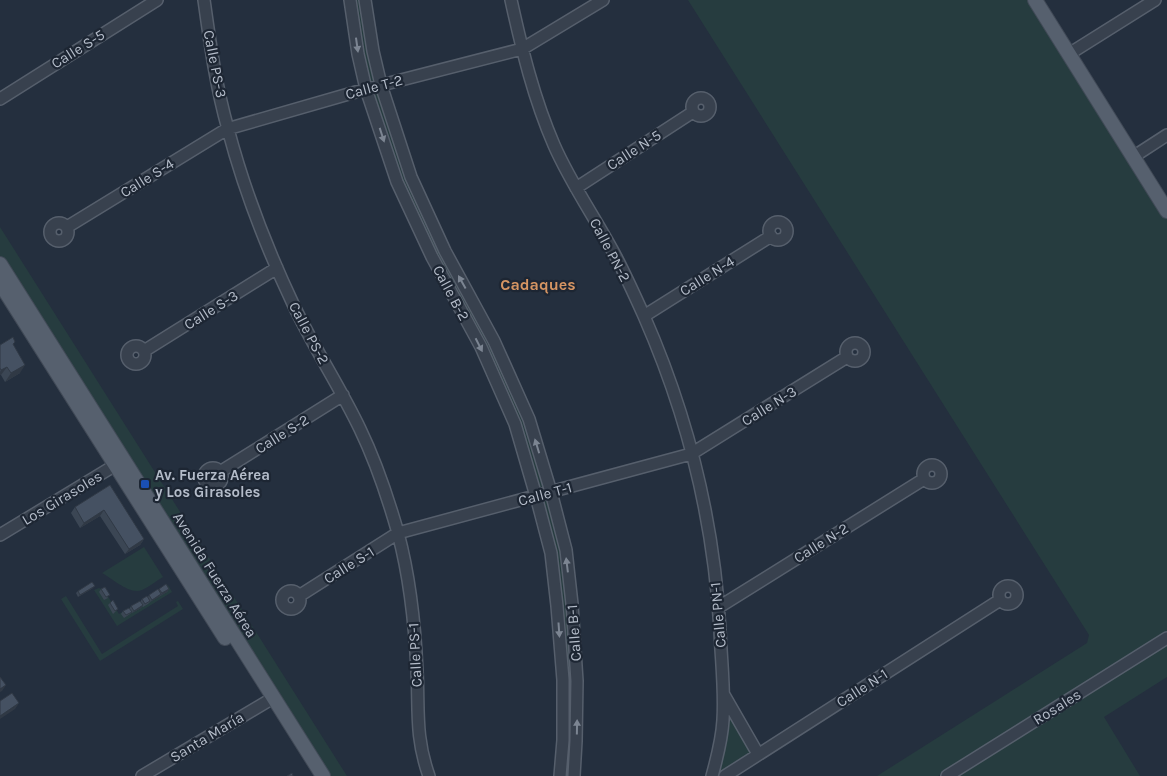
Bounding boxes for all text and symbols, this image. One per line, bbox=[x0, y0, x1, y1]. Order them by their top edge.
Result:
street label: Calle S-5 bbox=[48, 26, 108, 72]
street label: Calle PS-3 bbox=[200, 29, 230, 99]
one-way arrow bbox=[353, 37, 361, 53]
street label: Calle T-2 bbox=[343, 71, 405, 103]
street label: Calle N-5 bbox=[603, 126, 665, 174]
one-way arrow bbox=[378, 128, 386, 143]
street label: Calle S-4 bbox=[117, 154, 178, 201]
street label: Calle PN-2 bbox=[586, 215, 634, 285]
street label: Calle N-4 bbox=[676, 252, 738, 300]
street label: Calle B-2 bbox=[429, 262, 473, 324]
one-way arrow bbox=[458, 275, 466, 290]
district label: Cadaques bbox=[500, 275, 576, 294]
street label: Calle S-3 bbox=[181, 286, 241, 334]
street label: Calle PS-2 bbox=[285, 299, 333, 367]
one-way arrow bbox=[475, 338, 483, 353]
street label: Calle N-3 bbox=[738, 382, 800, 430]
street label: Calle S-2 bbox=[252, 410, 312, 458]
one-way arrow bbox=[532, 438, 540, 453]
place label: Av. Fuerza Aérea y Los Girasoles bbox=[155, 466, 270, 501]
street label: Los Girasoles bbox=[19, 467, 105, 529]
marker: Av. Fuerza Aérea y Los Girasoles bbox=[139, 478, 151, 490]
street label: Calle T-1 bbox=[516, 478, 574, 510]
street label: Avenida Fuerza Aérea bbox=[169, 509, 261, 641]
street label: Calle N-2 bbox=[790, 519, 852, 567]
street label: Calle S-1 bbox=[320, 542, 378, 588]
one-way arrow bbox=[563, 557, 571, 573]
street label: Calle PN-1 bbox=[706, 581, 730, 649]
street label: Calle B-1 bbox=[563, 604, 585, 662]
street label: Calle PS-1 bbox=[404, 622, 426, 688]
one-way arrow bbox=[556, 622, 564, 638]
street label: Calle N-1 bbox=[833, 665, 891, 711]
street label: Rosales bbox=[1030, 685, 1084, 729]
street label: Santa María bbox=[167, 708, 247, 766]
one-way arrow bbox=[573, 719, 581, 735]

